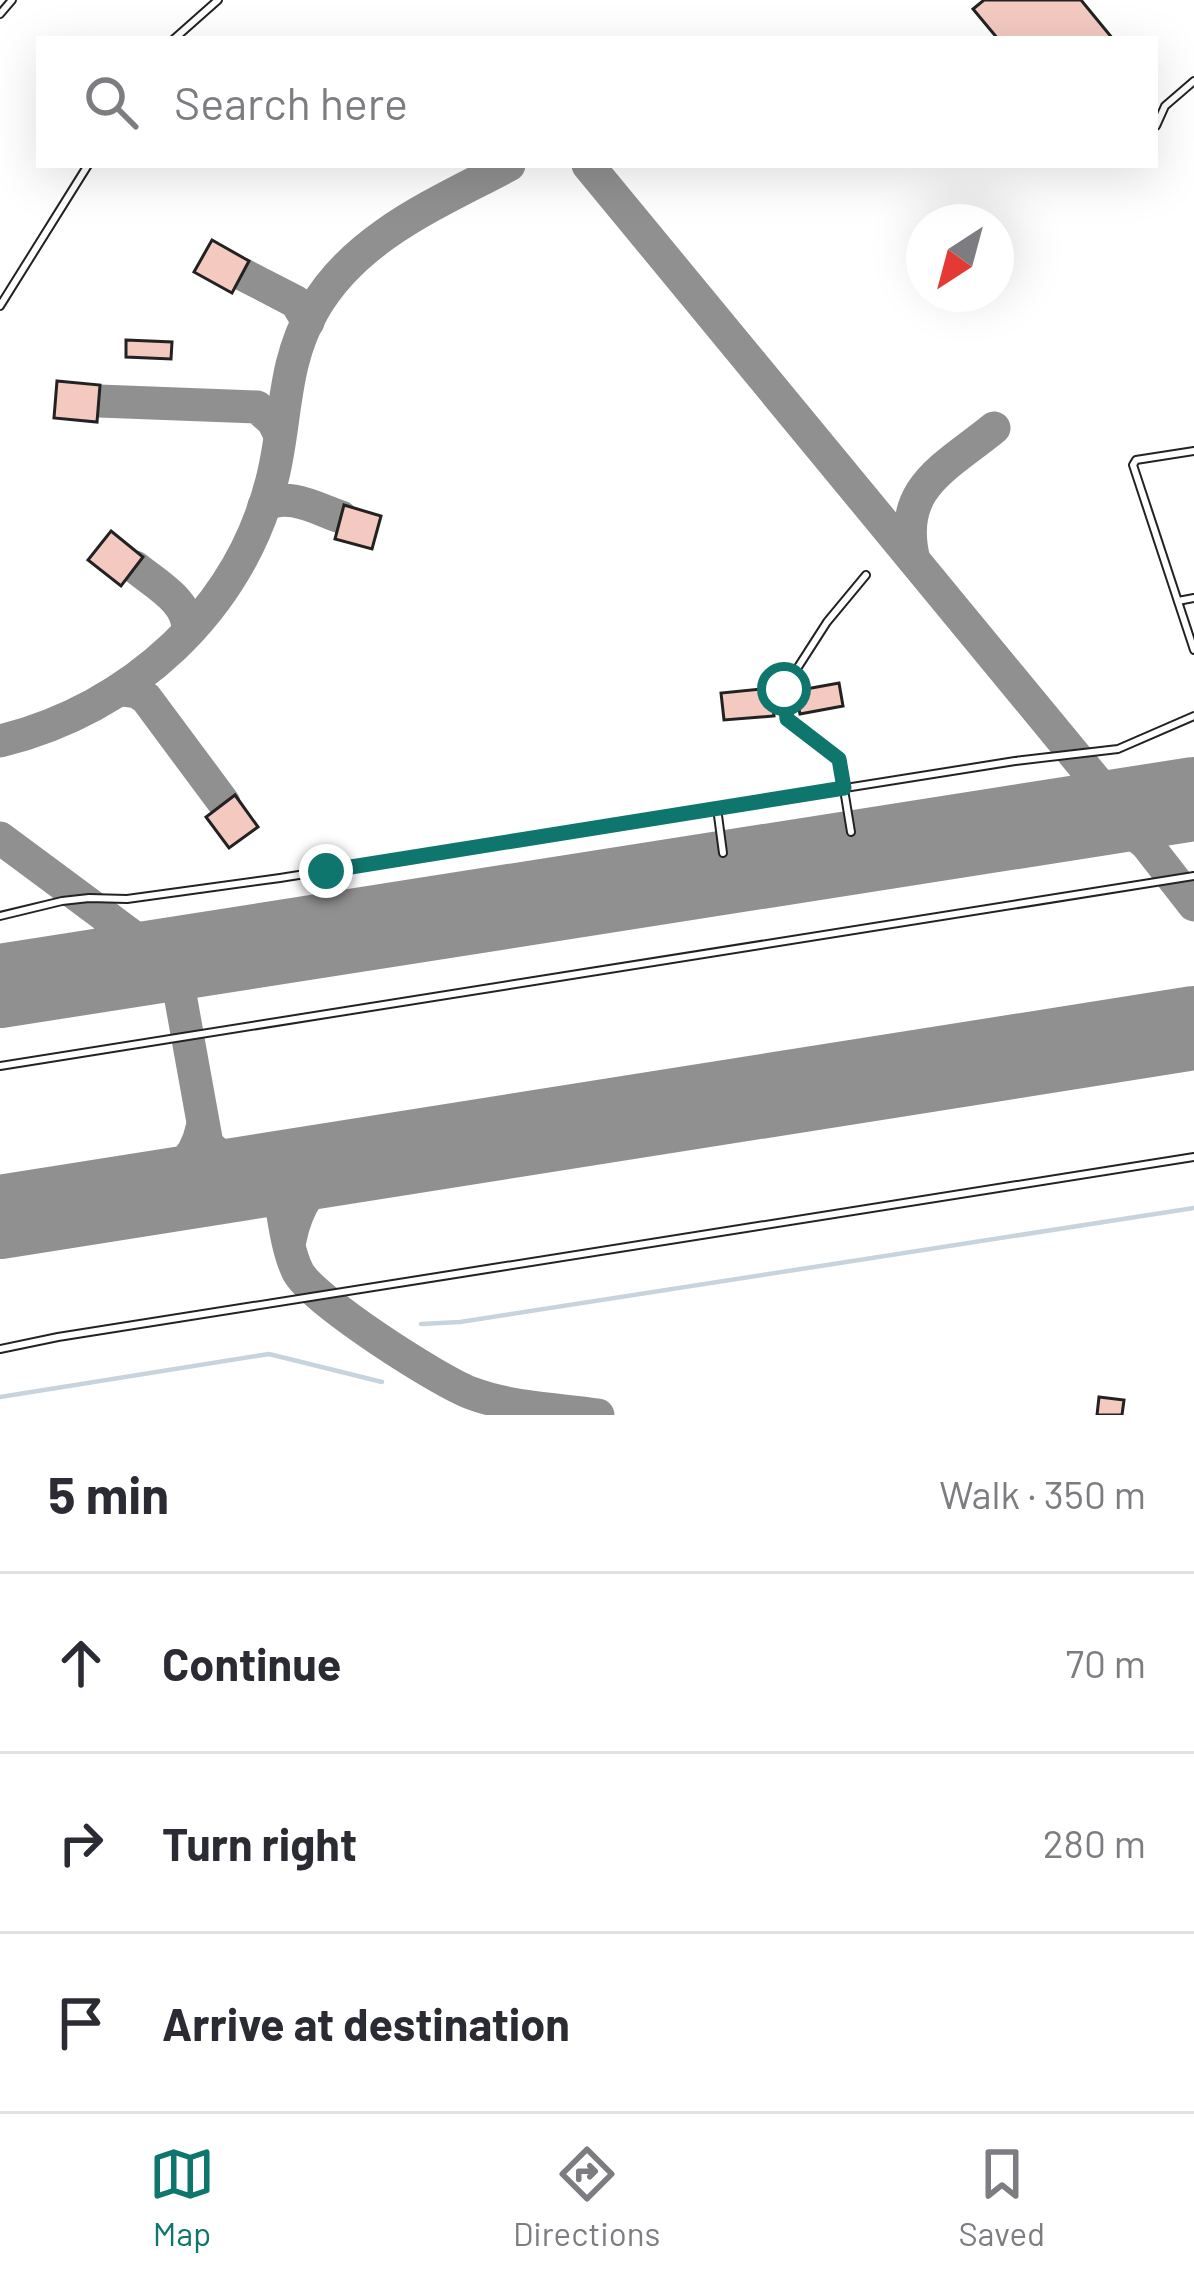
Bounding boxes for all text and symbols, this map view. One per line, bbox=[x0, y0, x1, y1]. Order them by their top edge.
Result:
search box bbox=[36, 36, 1158, 168]
icon: search bbox=[78, 69, 144, 135]
text: Search here bbox=[174, 75, 408, 129]
north arrow bbox=[906, 204, 1014, 312]
route start bbox=[757, 662, 811, 716]
route end bbox=[299, 844, 353, 898]
text: 5 min bbox=[48, 1463, 169, 1524]
text: Walk · 350 m bbox=[939, 1470, 1146, 1517]
icon: ahead bbox=[48, 1630, 114, 1696]
text: Continue bbox=[162, 1636, 341, 1690]
text: 70 m bbox=[1065, 1639, 1146, 1686]
icon: right bbox=[48, 1810, 114, 1876]
text: Turn right bbox=[162, 1816, 357, 1870]
text: 280 m bbox=[1043, 1819, 1146, 1866]
icon: arrive bbox=[48, 1990, 114, 2056]
text: Arrive at destination bbox=[162, 1996, 570, 2050]
tab: Map bbox=[149, 2141, 215, 2253]
tab: Directions bbox=[513, 2141, 660, 2253]
tab: Saved bbox=[958, 2141, 1045, 2253]

